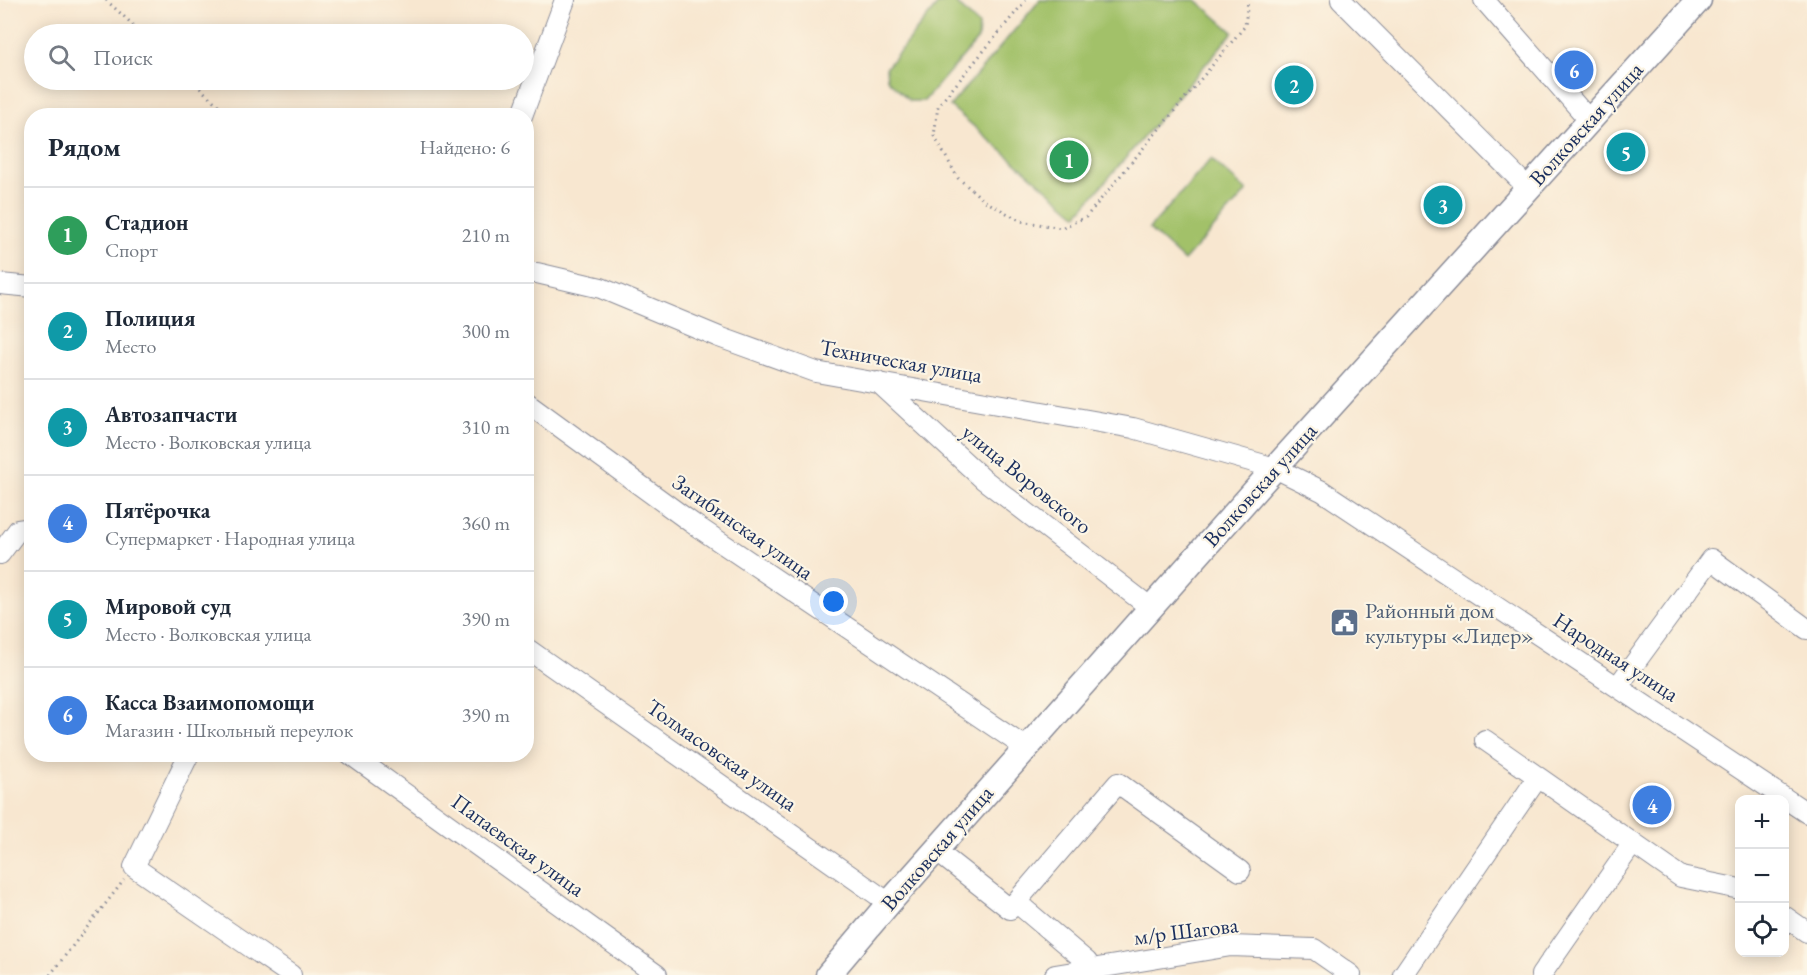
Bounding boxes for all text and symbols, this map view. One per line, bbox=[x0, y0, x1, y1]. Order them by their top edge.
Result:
search box bbox=[24, 24, 534, 90]
icon: search bbox=[45, 41, 78, 74]
text: Поиск bbox=[93, 43, 153, 72]
pin: 6 bbox=[1554, 48, 1594, 92]
street label: Волковская улица bbox=[1523, 56, 1650, 192]
pin: 2 bbox=[1274, 62, 1314, 107]
text: Рядом bbox=[48, 130, 121, 164]
pin: 5 bbox=[1606, 130, 1646, 174]
text: Найдено: 6 bbox=[419, 134, 510, 160]
pin: 1 bbox=[1050, 138, 1088, 182]
pin: 3 bbox=[1424, 182, 1462, 228]
text: Стадион bbox=[105, 208, 188, 237]
text: 1 bbox=[62, 222, 73, 248]
text: 210 m bbox=[462, 222, 510, 248]
text: Спорт bbox=[105, 237, 158, 263]
text: Полиция bbox=[105, 304, 195, 333]
text: 2 bbox=[62, 318, 73, 344]
text: 300 m bbox=[462, 318, 510, 344]
street label: Техническая улица bbox=[817, 332, 985, 390]
text: Место bbox=[105, 333, 156, 359]
text: Автозапчасти bbox=[105, 400, 237, 429]
text: 3 bbox=[62, 414, 73, 440]
text: 310 m bbox=[462, 414, 510, 440]
street label: Волковская улица bbox=[1197, 417, 1324, 553]
street label: улица Воровского bbox=[956, 418, 1098, 541]
text: Место · Волковская улица bbox=[105, 429, 311, 455]
street label: Загибинская улица bbox=[667, 467, 820, 587]
text: Пятёрочка bbox=[105, 496, 210, 525]
text: 4 bbox=[62, 510, 73, 536]
text: 360 m bbox=[462, 510, 510, 536]
text: Супермаркет · Народная улица bbox=[105, 525, 355, 551]
your location bbox=[819, 587, 848, 616]
text: Мировой суд bbox=[105, 592, 231, 621]
place label: Районный дом культуры «Лидер» bbox=[1365, 596, 1534, 650]
text: 5 bbox=[62, 606, 73, 632]
text: 390 m bbox=[462, 606, 510, 632]
street label: Народная улица bbox=[1548, 606, 1685, 709]
public building icon: Районный дом культуры «Лидер» bbox=[1328, 607, 1360, 639]
text: Место · Волковская улица bbox=[105, 621, 311, 647]
text: Касса Взаимопомощи bbox=[105, 688, 315, 717]
street label: Толмасовская улица bbox=[641, 692, 803, 818]
text: 6 bbox=[62, 702, 73, 728]
text: 390 m bbox=[462, 702, 510, 728]
text: Магазин · Школьный переулок bbox=[105, 717, 353, 743]
street label: Волковская улица bbox=[874, 779, 1000, 917]
pin: 4 bbox=[1632, 782, 1672, 828]
street label: Папаевская улица bbox=[446, 787, 591, 903]
map controls bbox=[1735, 795, 1789, 957]
button: + bbox=[1735, 795, 1789, 849]
button: − bbox=[1735, 849, 1789, 903]
button: locate bbox=[1735, 903, 1789, 957]
street label: м/р Шагова bbox=[1132, 910, 1240, 952]

